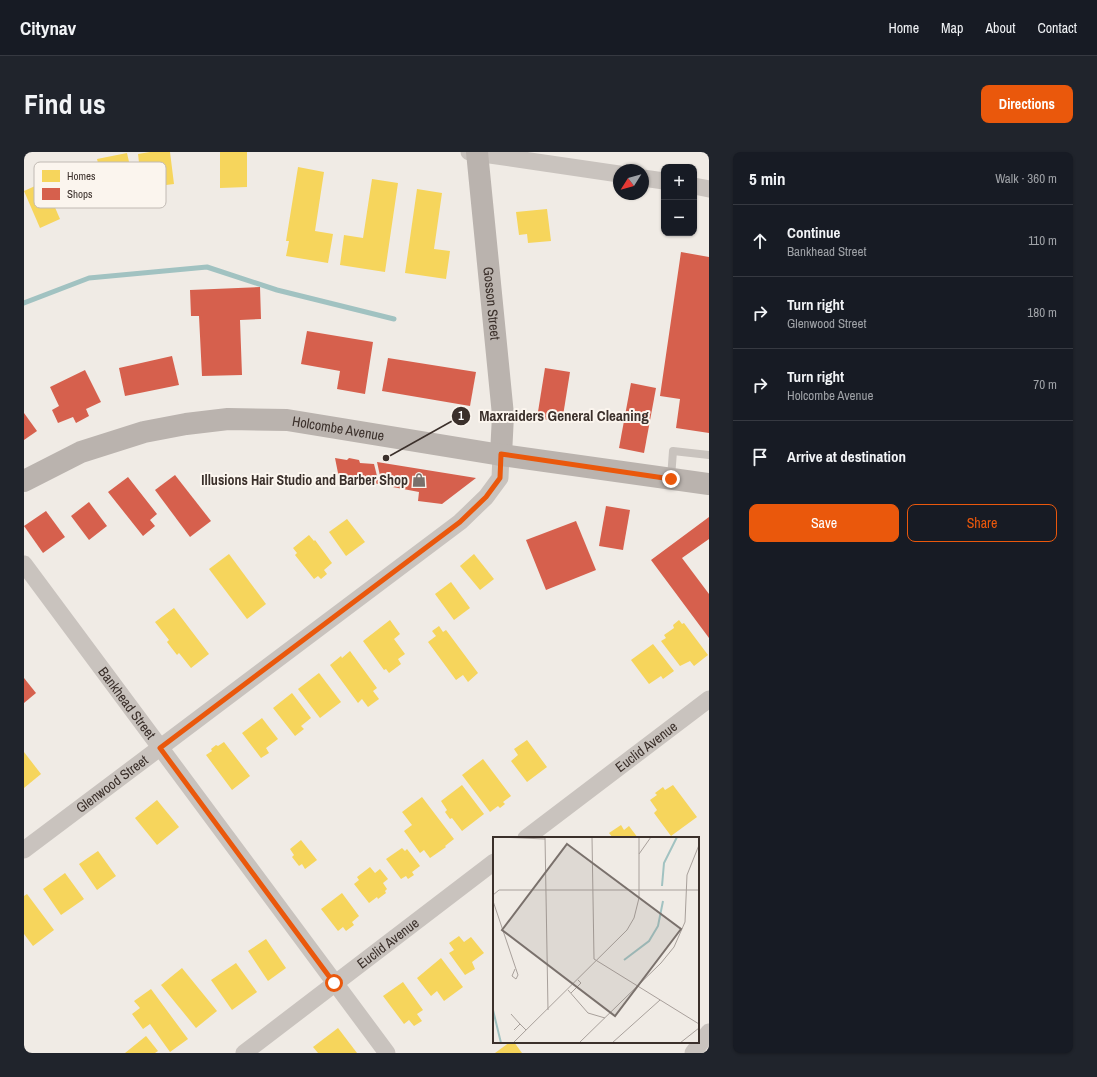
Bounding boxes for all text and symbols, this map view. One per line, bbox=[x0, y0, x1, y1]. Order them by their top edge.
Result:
text: Citynav bbox=[20, 15, 76, 41]
text: Home bbox=[888, 19, 919, 37]
text: Map bbox=[941, 19, 963, 37]
text: About bbox=[985, 19, 1015, 37]
text: Contact bbox=[1037, 19, 1077, 37]
text: Find us bbox=[24, 85, 106, 123]
button: Directions bbox=[981, 85, 1073, 123]
legend bbox=[34, 162, 166, 208]
north arrow bbox=[613, 164, 649, 200]
map controls bbox=[661, 164, 697, 236]
button: + bbox=[661, 164, 697, 200]
text: 5 min bbox=[749, 167, 785, 190]
text: Homes bbox=[67, 169, 96, 183]
text: Walk · 360 m bbox=[995, 170, 1057, 187]
text: Shops bbox=[67, 187, 93, 201]
button: − bbox=[661, 200, 697, 236]
text: Continue bbox=[787, 222, 840, 243]
icon: ahead bbox=[749, 230, 771, 252]
text: 110 m bbox=[1028, 232, 1057, 249]
text: Bankhead Street bbox=[787, 243, 866, 260]
street label: Gosson Street bbox=[479, 266, 505, 341]
text: Turn right bbox=[787, 294, 844, 315]
icon: right bbox=[749, 302, 771, 324]
text: 180 m bbox=[1027, 304, 1057, 321]
text: Glenwood Street bbox=[787, 315, 866, 332]
text: Turn right bbox=[787, 366, 844, 387]
icon: right bbox=[749, 374, 771, 396]
text: 70 m bbox=[1033, 376, 1057, 393]
text: Holcombe Avenue bbox=[787, 387, 873, 404]
callout: Maxraiders General Cleaning bbox=[451, 402, 657, 429]
text: Maxraiders General Cleaning bbox=[479, 405, 649, 426]
text: 1 bbox=[458, 408, 464, 424]
street label: Holcombe Avenue bbox=[291, 412, 386, 445]
icon: arrive bbox=[749, 446, 771, 468]
text: Arrive at destination bbox=[787, 446, 906, 467]
route end bbox=[662, 470, 680, 488]
place label: Illusions Hair Studio and Barber Shop bbox=[201, 471, 408, 489]
shop icon: Illusions Hair Studio and Barber Shop bbox=[411, 472, 427, 488]
button: Save bbox=[749, 504, 899, 542]
button: Share bbox=[907, 504, 1057, 542]
street label: Bankhead Street bbox=[94, 663, 160, 743]
street label: Euclid Avenue bbox=[612, 717, 681, 776]
street label: Glenwood Street bbox=[72, 751, 152, 817]
inset map bbox=[493, 837, 699, 1043]
street label: Euclid Avenue bbox=[353, 914, 422, 973]
route start bbox=[325, 974, 343, 992]

